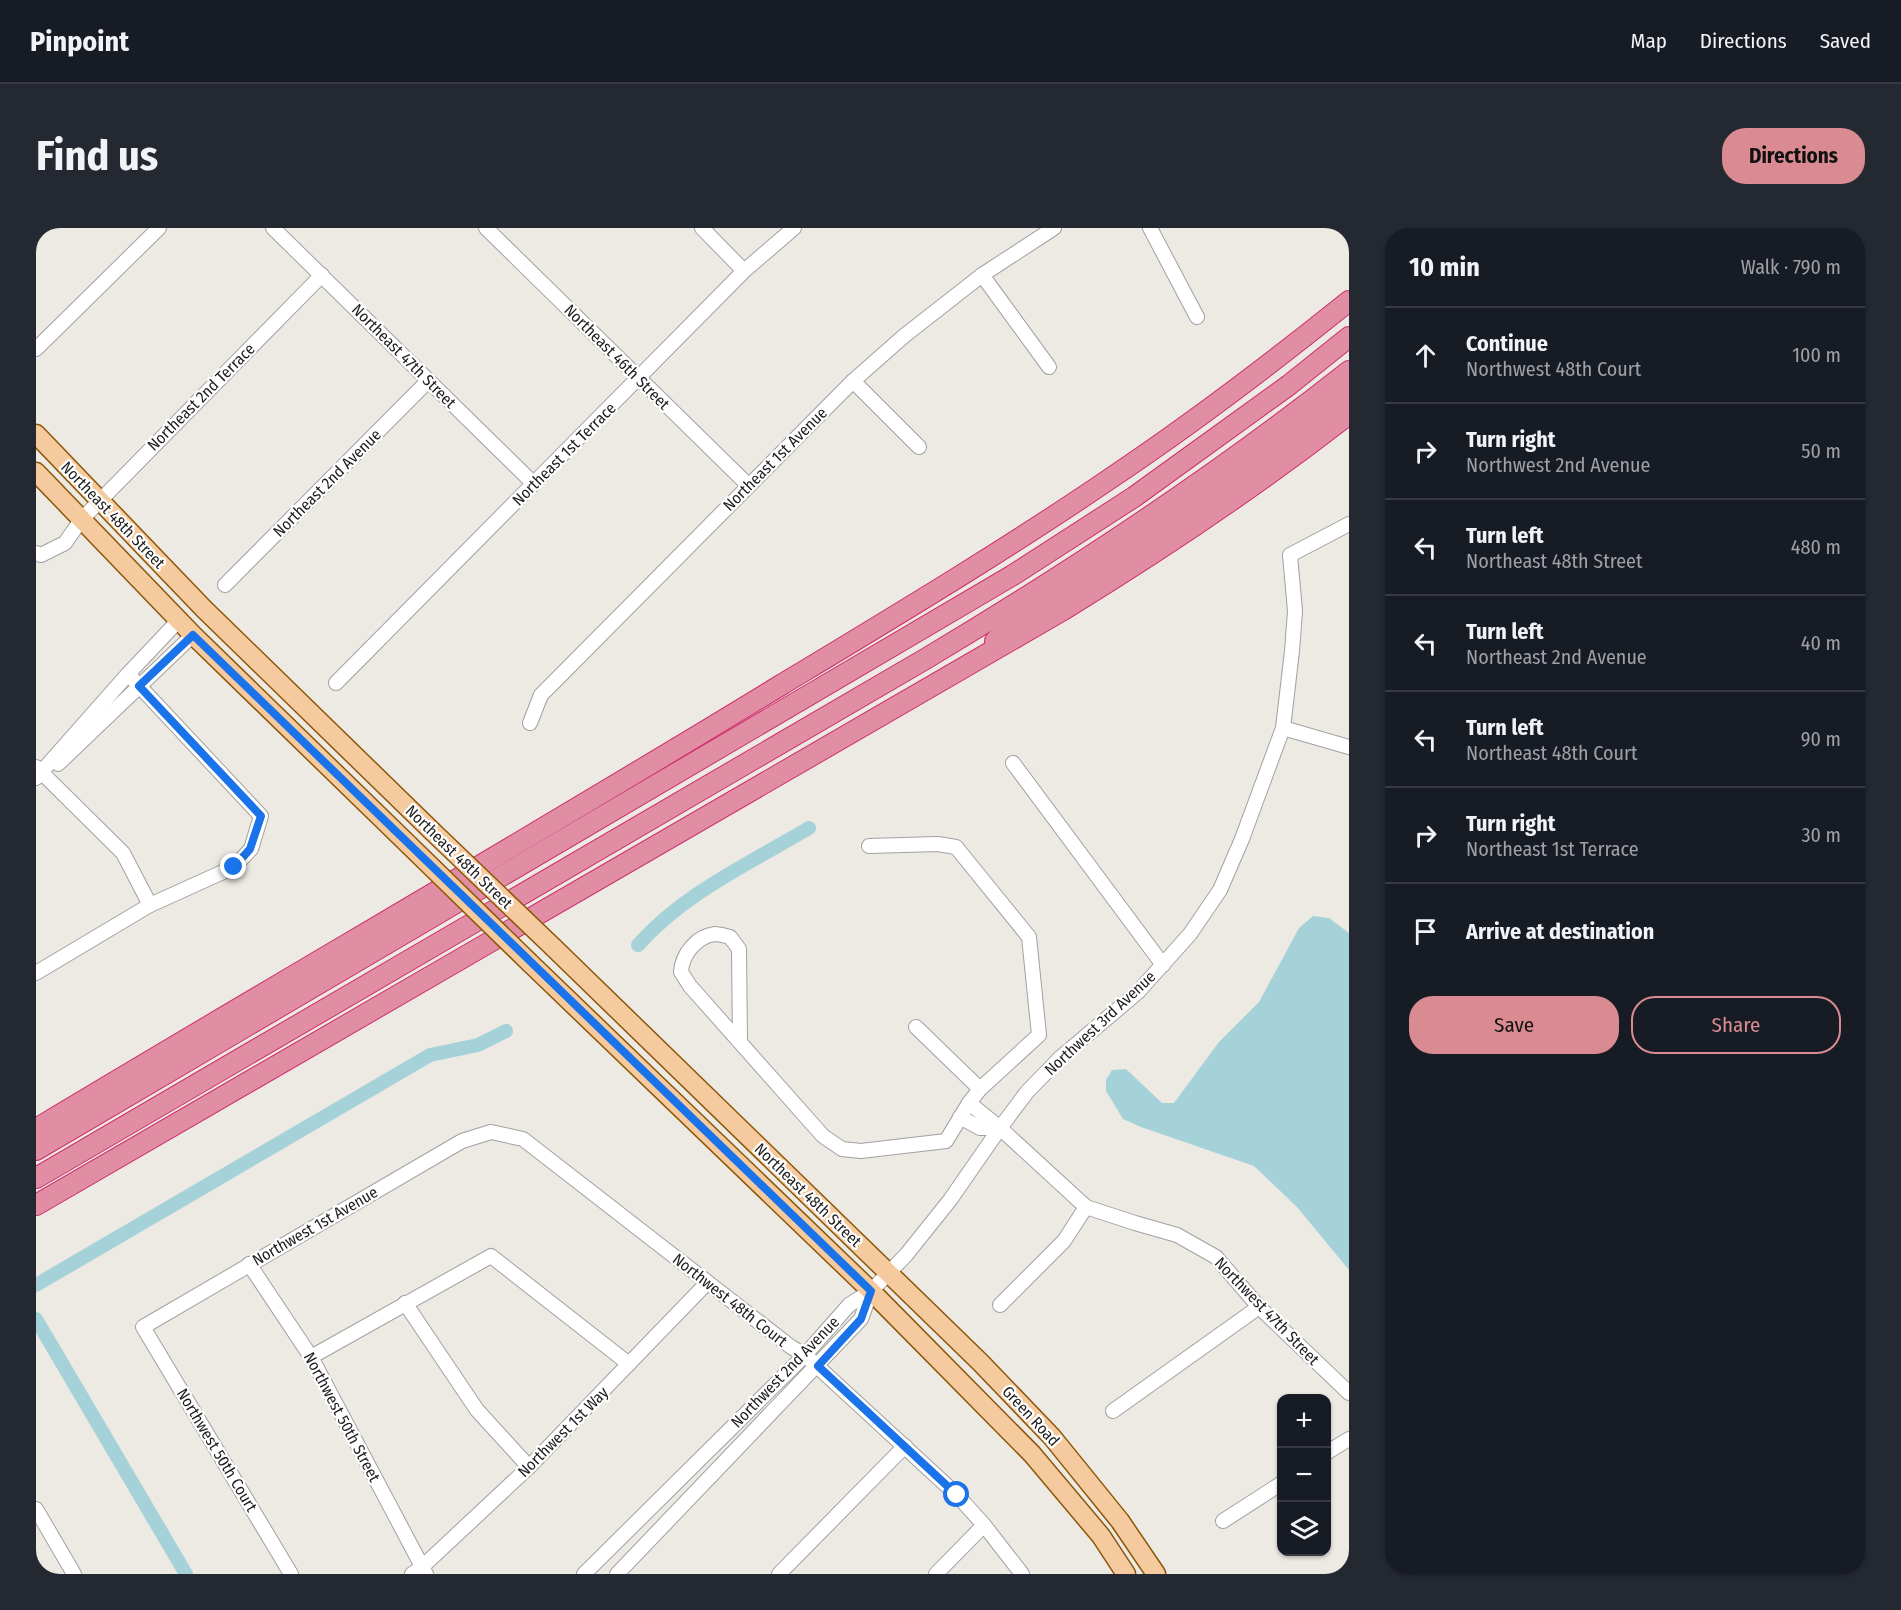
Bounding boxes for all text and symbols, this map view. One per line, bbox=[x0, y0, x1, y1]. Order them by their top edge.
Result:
text: Pinpoint bbox=[30, 25, 129, 58]
text: Map bbox=[1630, 28, 1667, 54]
text: Directions bbox=[1700, 28, 1787, 54]
text: Saved bbox=[1820, 28, 1871, 54]
button: Directions bbox=[1722, 128, 1865, 184]
text: Find us bbox=[36, 131, 158, 181]
text: 10 min bbox=[1409, 252, 1480, 283]
text: Walk · 790 m bbox=[1741, 255, 1841, 279]
street label: Northeast 47th Street bbox=[348, 300, 461, 413]
street label: Northeast 46th Street bbox=[560, 300, 674, 414]
text: Continue bbox=[1466, 330, 1548, 357]
street label: Northeast 2nd Terrace bbox=[143, 339, 259, 455]
icon: ahead bbox=[1409, 339, 1442, 372]
text: 100 m bbox=[1792, 343, 1841, 367]
text: Northwest 48th Court bbox=[1466, 357, 1641, 381]
street label: Northeast 1st Terrace bbox=[508, 398, 620, 510]
street label: Northeast 1st Avenue bbox=[719, 403, 831, 515]
street label: Northeast 2nd Avenue bbox=[269, 425, 385, 541]
text: Turn right bbox=[1466, 426, 1555, 453]
icon: right bbox=[1409, 435, 1442, 468]
text: 50 m bbox=[1801, 439, 1841, 463]
text: Northwest 2nd Avenue bbox=[1466, 453, 1650, 477]
street label: Northeast 48th Street bbox=[57, 458, 169, 573]
text: Turn left bbox=[1466, 522, 1544, 549]
icon: left bbox=[1409, 531, 1442, 564]
text: 480 m bbox=[1791, 535, 1841, 559]
text: Northeast 48th Street bbox=[1466, 549, 1643, 573]
text: Turn left bbox=[1466, 618, 1544, 645]
icon: left bbox=[1409, 627, 1442, 660]
text: 40 m bbox=[1801, 631, 1841, 655]
text: Northeast 2nd Avenue bbox=[1466, 645, 1647, 669]
text: Turn left bbox=[1466, 714, 1544, 741]
icon: left bbox=[1409, 723, 1442, 756]
text: 90 m bbox=[1801, 727, 1841, 751]
text: Northeast 48th Court bbox=[1466, 741, 1638, 765]
street label: Northeast 48th Street bbox=[402, 801, 517, 913]
text: Turn right bbox=[1466, 810, 1555, 837]
icon: right bbox=[1409, 819, 1442, 852]
text: 30 m bbox=[1801, 823, 1841, 847]
text: Northeast 1st Terrace bbox=[1466, 837, 1639, 861]
route end bbox=[220, 853, 246, 879]
icon: arrive bbox=[1409, 915, 1442, 948]
text: Arrive at destination bbox=[1466, 918, 1654, 945]
street label: Northwest 3rd Avenue bbox=[1041, 967, 1159, 1079]
button: Save bbox=[1409, 996, 1619, 1054]
button: Share bbox=[1631, 996, 1841, 1054]
street label: Northeast 48th Street bbox=[751, 1139, 866, 1251]
street label: Northwest 1st Avenue bbox=[249, 1182, 381, 1270]
street label: Northwest 48th Court bbox=[669, 1249, 792, 1351]
street label: Northwest 47th Street bbox=[1211, 1253, 1324, 1369]
street label: Northwest 2nd Avenue bbox=[727, 1312, 843, 1432]
street label: Northwest 50th Street bbox=[300, 1349, 385, 1486]
street label: Northwest 1st Way bbox=[514, 1382, 613, 1481]
street label: Green Road bbox=[998, 1382, 1064, 1450]
street label: Northwest 50th Court bbox=[173, 1385, 262, 1516]
map controls bbox=[1277, 1394, 1331, 1556]
button: + bbox=[1277, 1394, 1331, 1448]
button: − bbox=[1277, 1448, 1331, 1502]
route start bbox=[943, 1481, 969, 1507]
button: layers bbox=[1277, 1502, 1331, 1556]

